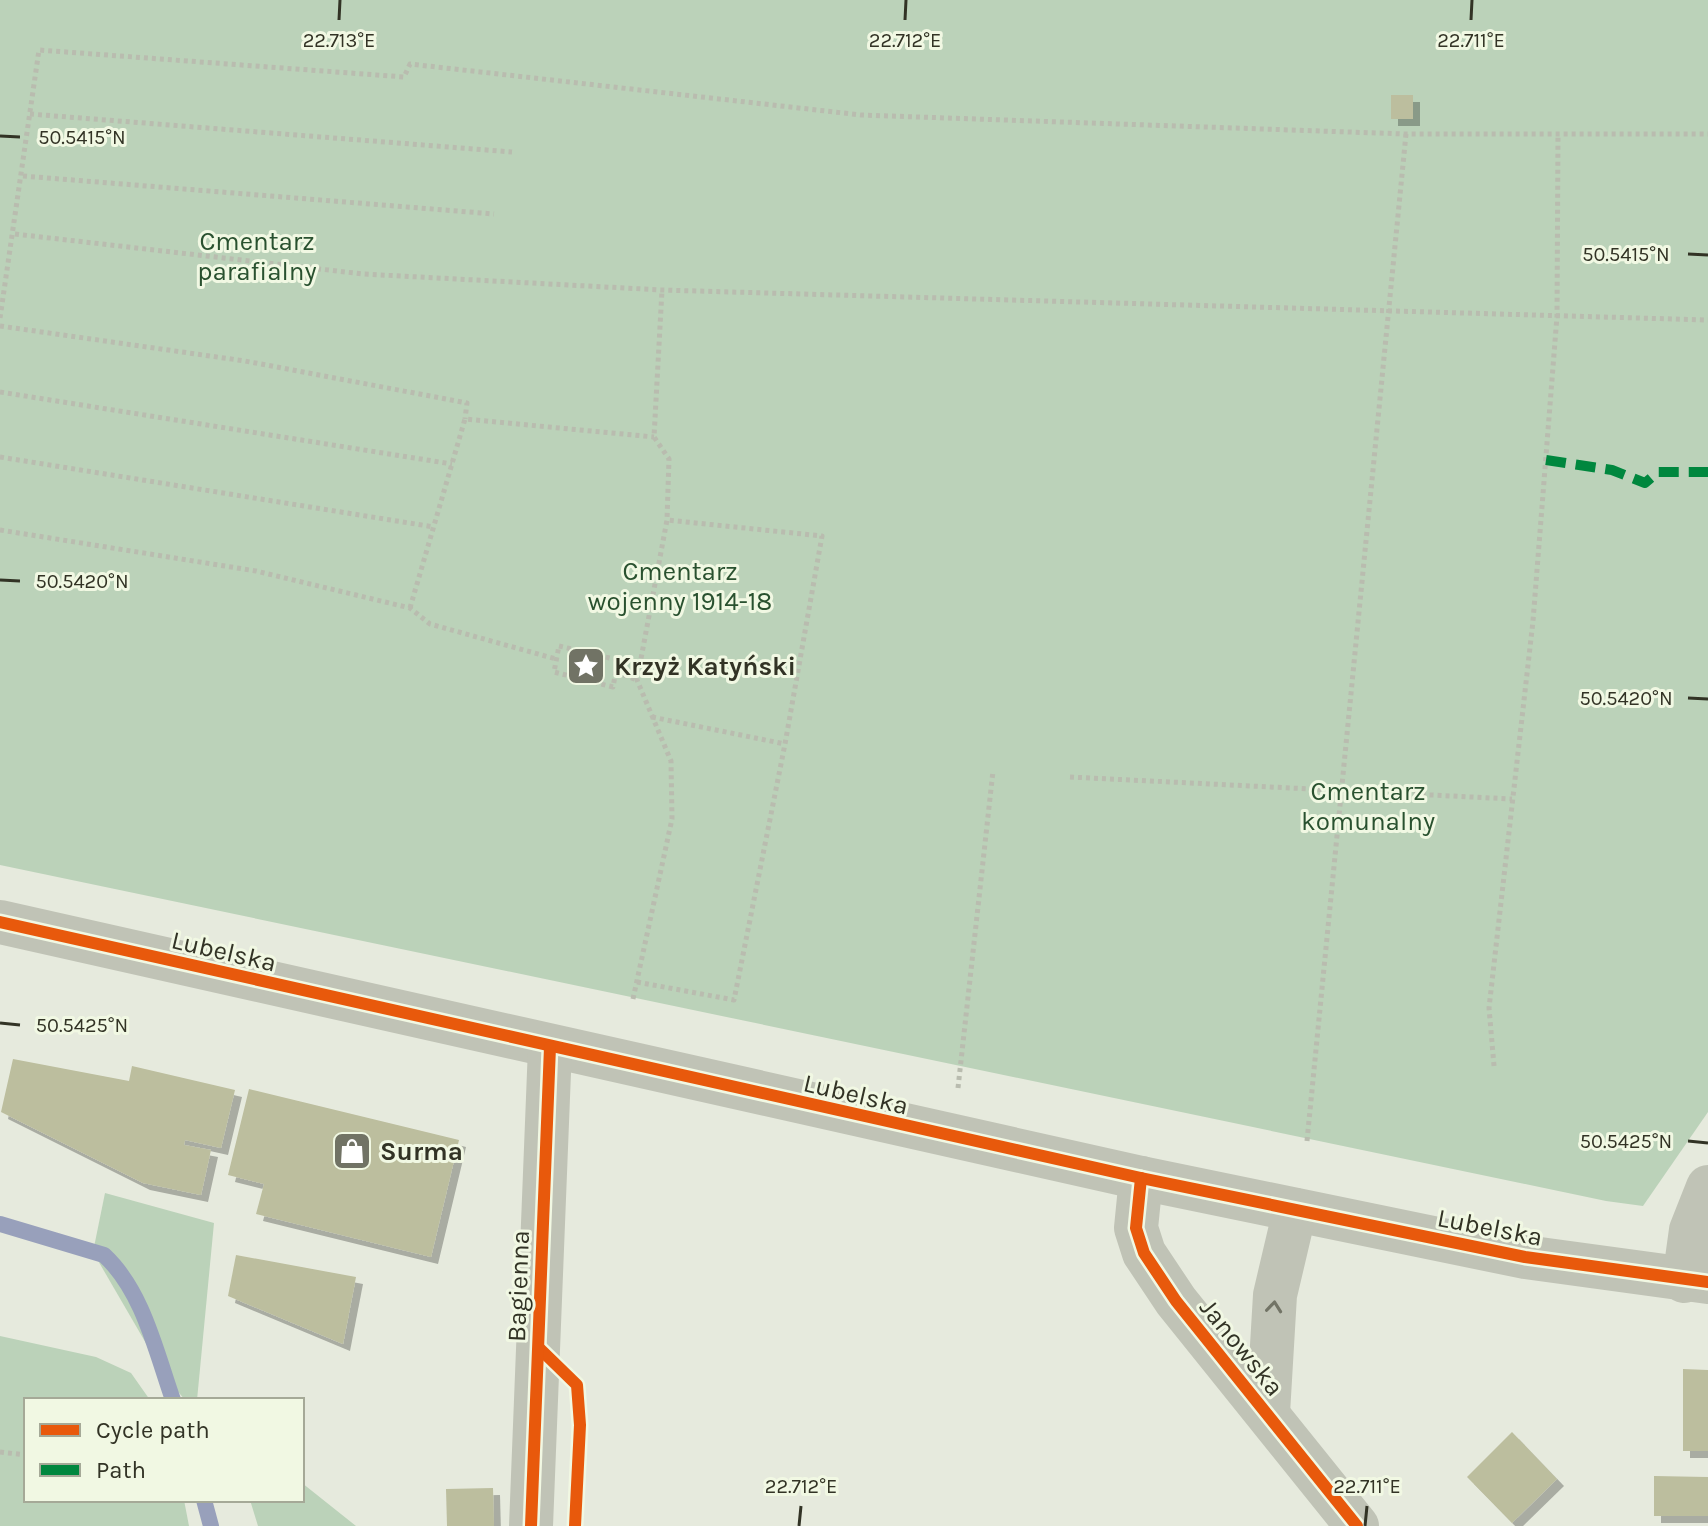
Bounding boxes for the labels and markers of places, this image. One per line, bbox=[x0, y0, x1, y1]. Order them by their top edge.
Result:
place icon: Krzyż Katyński bbox=[565, 645, 607, 687]
place label: Krzyż Katyński bbox=[614, 651, 796, 682]
shop icon: Surma bbox=[331, 1130, 373, 1172]
place label: Surma bbox=[380, 1136, 463, 1167]

